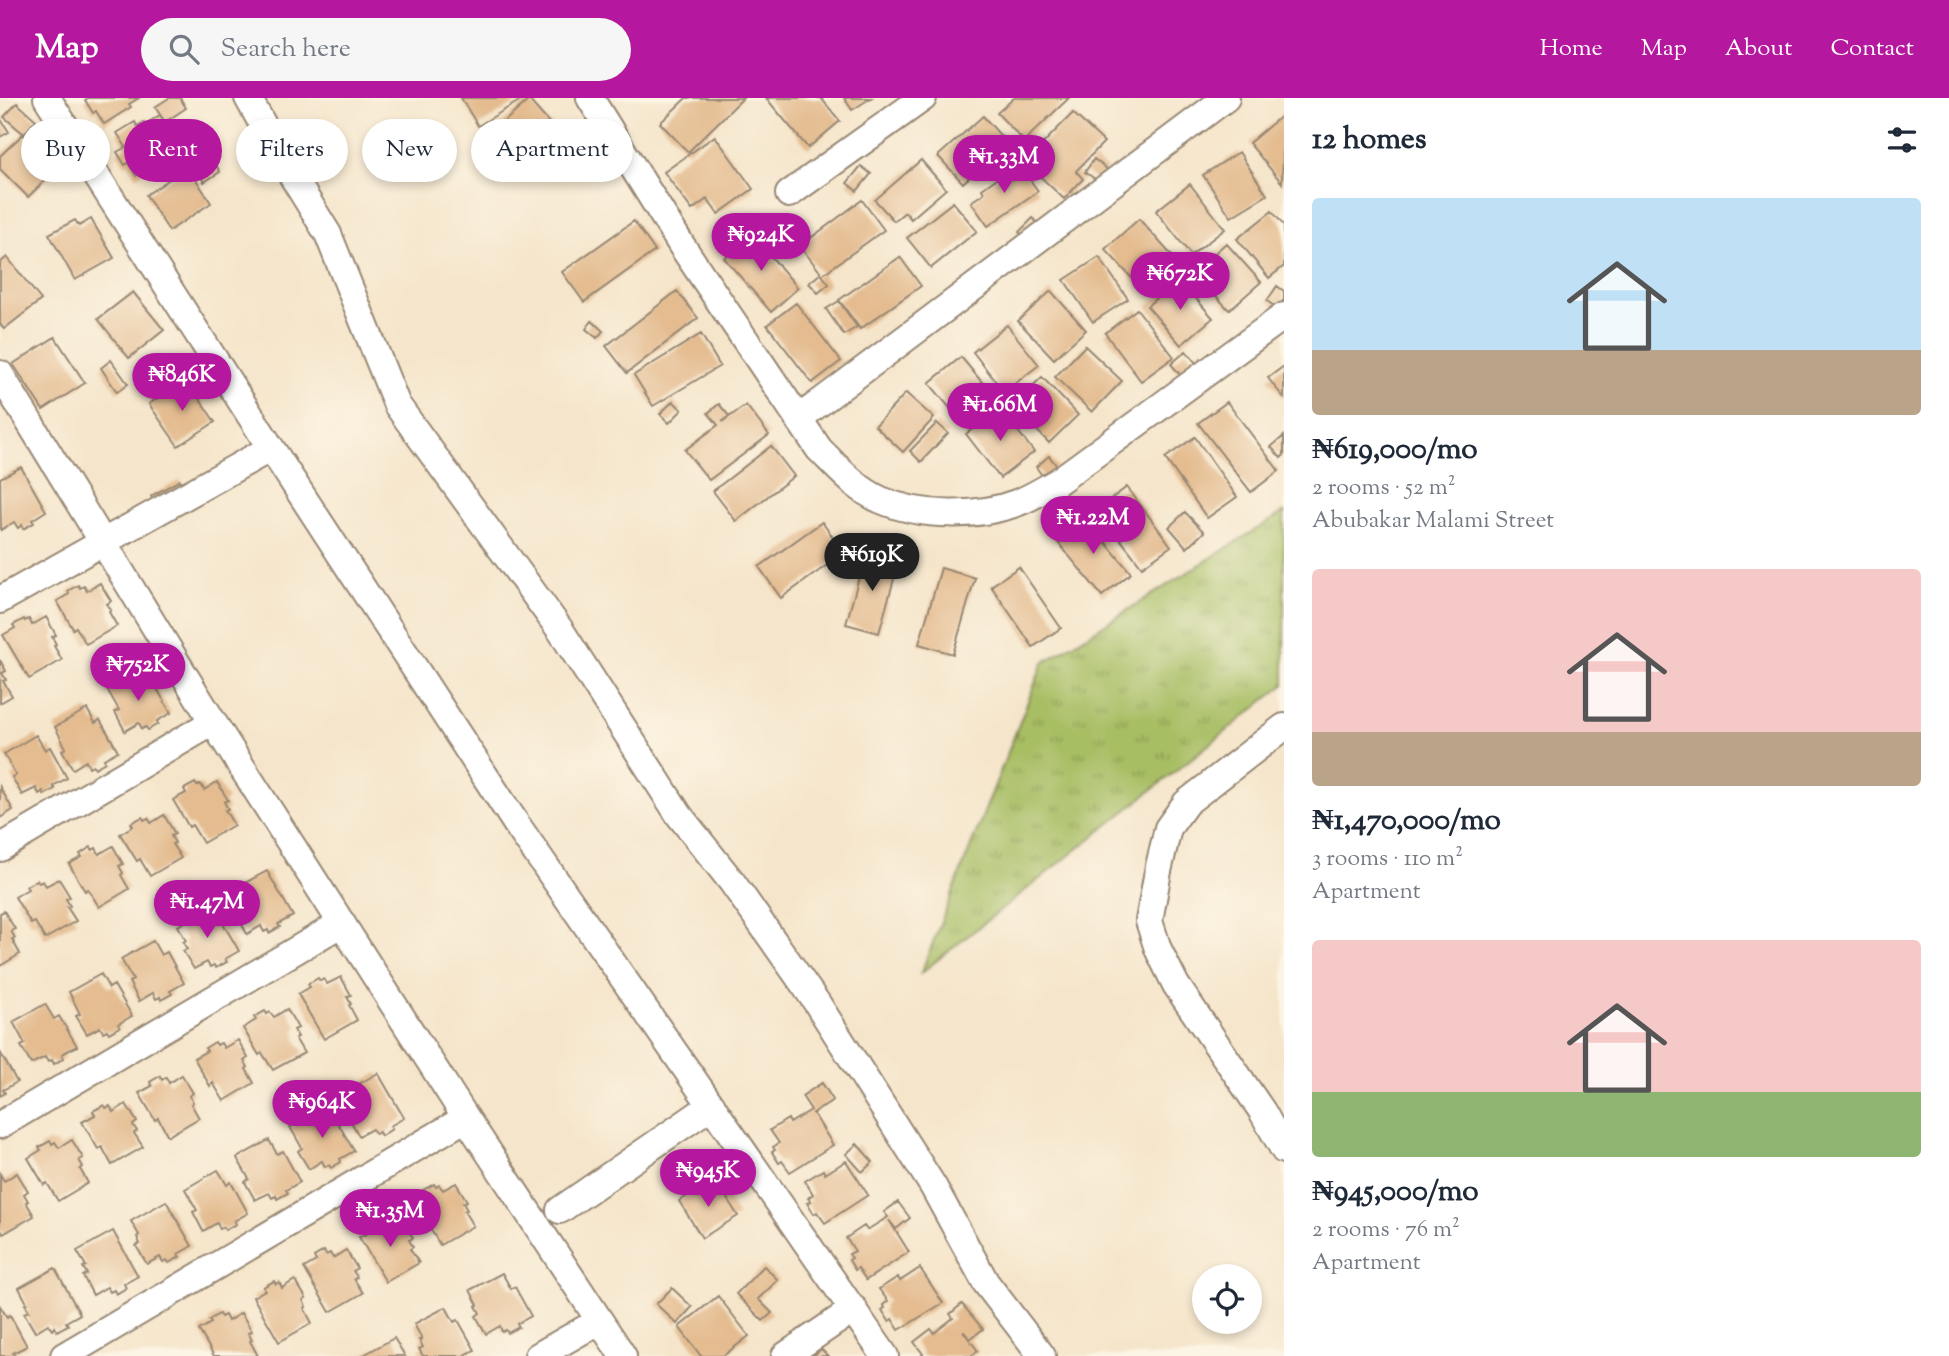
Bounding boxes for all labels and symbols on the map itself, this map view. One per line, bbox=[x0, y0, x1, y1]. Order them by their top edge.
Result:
pin: ₦1.33M bbox=[947, 136, 1061, 195]
pin: ₦924K bbox=[712, 214, 810, 273]
pin: ₦672K bbox=[1131, 252, 1229, 312]
pin: ₦846K bbox=[133, 354, 231, 413]
pin: ₦1.66M bbox=[943, 384, 1057, 443]
pin: ₦1.22M bbox=[1036, 496, 1150, 556]
pin: ₦619K bbox=[823, 533, 921, 593]
pin: ₦752K bbox=[89, 644, 187, 703]
pin: ₦1.47M bbox=[150, 880, 264, 940]
pin: ₦964K bbox=[273, 1080, 371, 1140]
pin: ₦945K bbox=[659, 1150, 757, 1209]
pin: ₦1.35M bbox=[333, 1190, 447, 1249]

